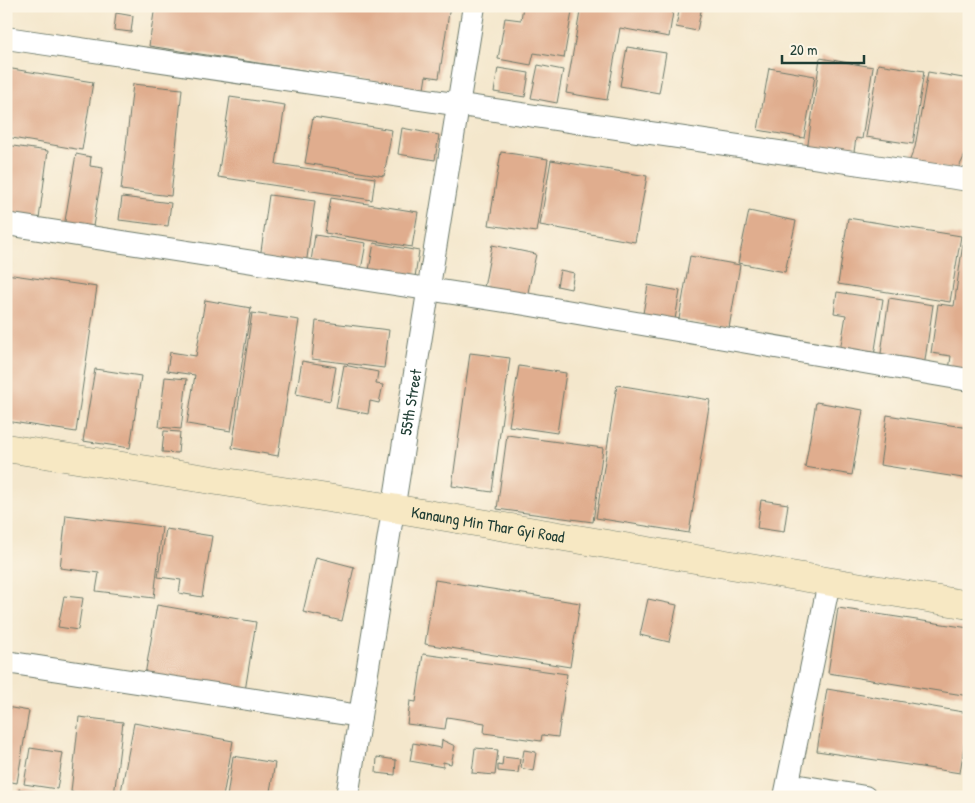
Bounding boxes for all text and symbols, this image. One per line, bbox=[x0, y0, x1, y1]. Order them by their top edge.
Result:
scale bar bbox=[782, 32, 865, 64]
text: 20 m bbox=[790, 39, 817, 60]
street label: 55th Street bbox=[394, 367, 427, 437]
street label: Kanaung Min Thar Gyi Road bbox=[410, 500, 566, 548]

